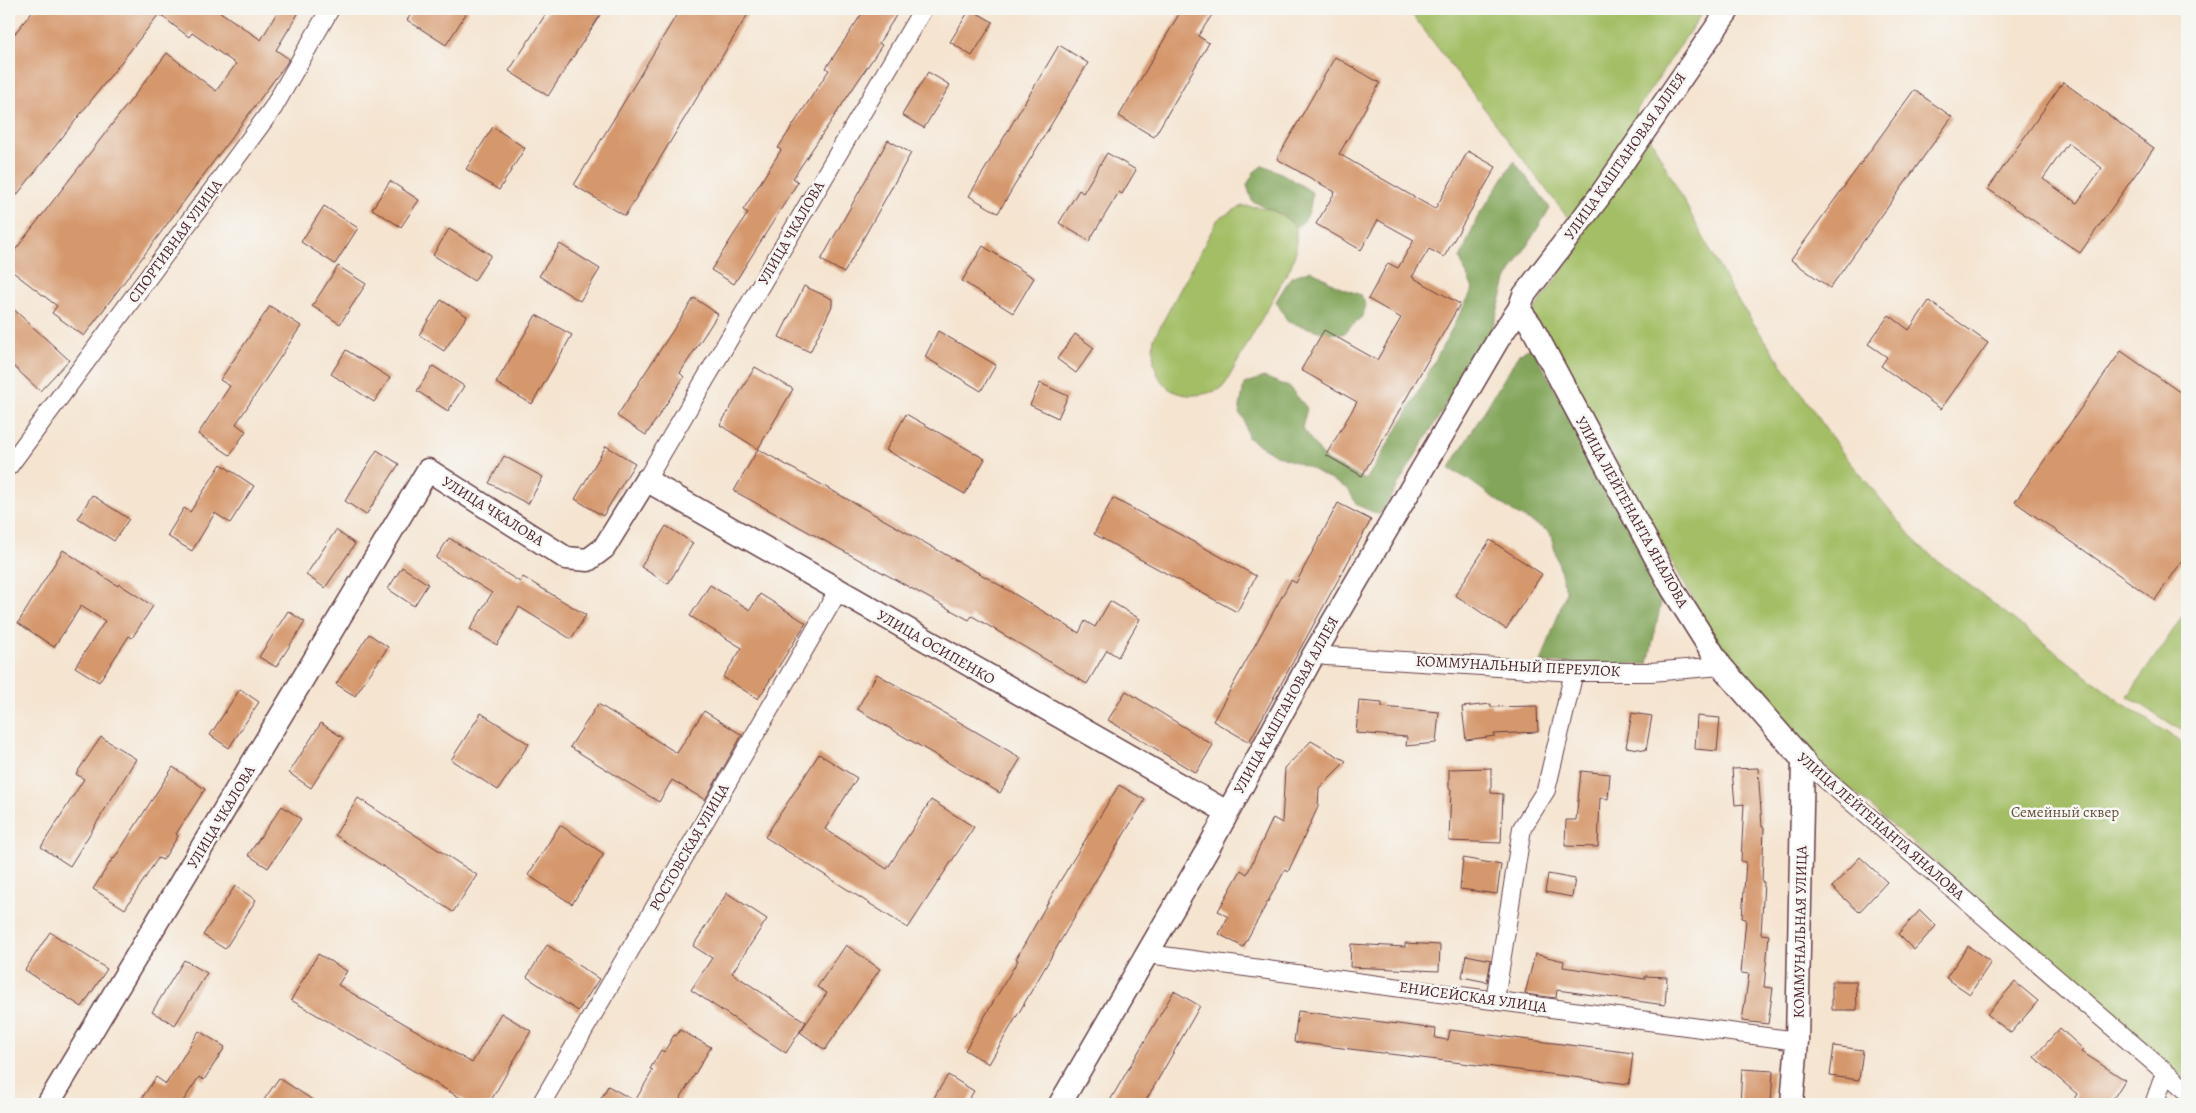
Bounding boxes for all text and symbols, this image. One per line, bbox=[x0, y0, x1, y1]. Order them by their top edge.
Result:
street label: УЛИЦА КАШТАНОВАЯ АЛЛЕЯ bbox=[1560, 68, 1690, 244]
street label: СПОРТИВНАЯ УЛИЦА bbox=[123, 175, 227, 307]
street label: УЛИЦА ЧКАЛОВА bbox=[753, 177, 829, 289]
street label: УЛИЦА ЛЕЙТЕНАНТА ЯНАЛОВА bbox=[1571, 413, 1693, 611]
street label: УЛИЦА ЧКАЛОВА bbox=[438, 472, 548, 551]
street label: УЛИЦА ОСИПЕНКО bbox=[873, 605, 999, 689]
street label: УЛИЦА КАШТАНОВАЯ АЛЛЕЯ bbox=[1229, 613, 1343, 797]
street label: КОММУНАЛЬНЫЙ ПЕРЕУЛОК bbox=[1415, 651, 1621, 681]
street label: УЛИЦА ЛЕЙТЕНАНТА ЯНАЛОВА bbox=[1793, 748, 1969, 905]
street label: УЛИЦА ЧКАЛОВА bbox=[182, 762, 260, 872]
street label: РОСТОВСКАЯ УЛИЦА bbox=[644, 780, 734, 914]
park label: Семейный сквер bbox=[2011, 802, 2119, 822]
street label: КОММУНАЛЬНАЯ УЛИЦА bbox=[1788, 845, 1812, 1018]
street label: ЕНИСЕЙСКАЯ УЛИЦА bbox=[1398, 977, 1549, 1017]

